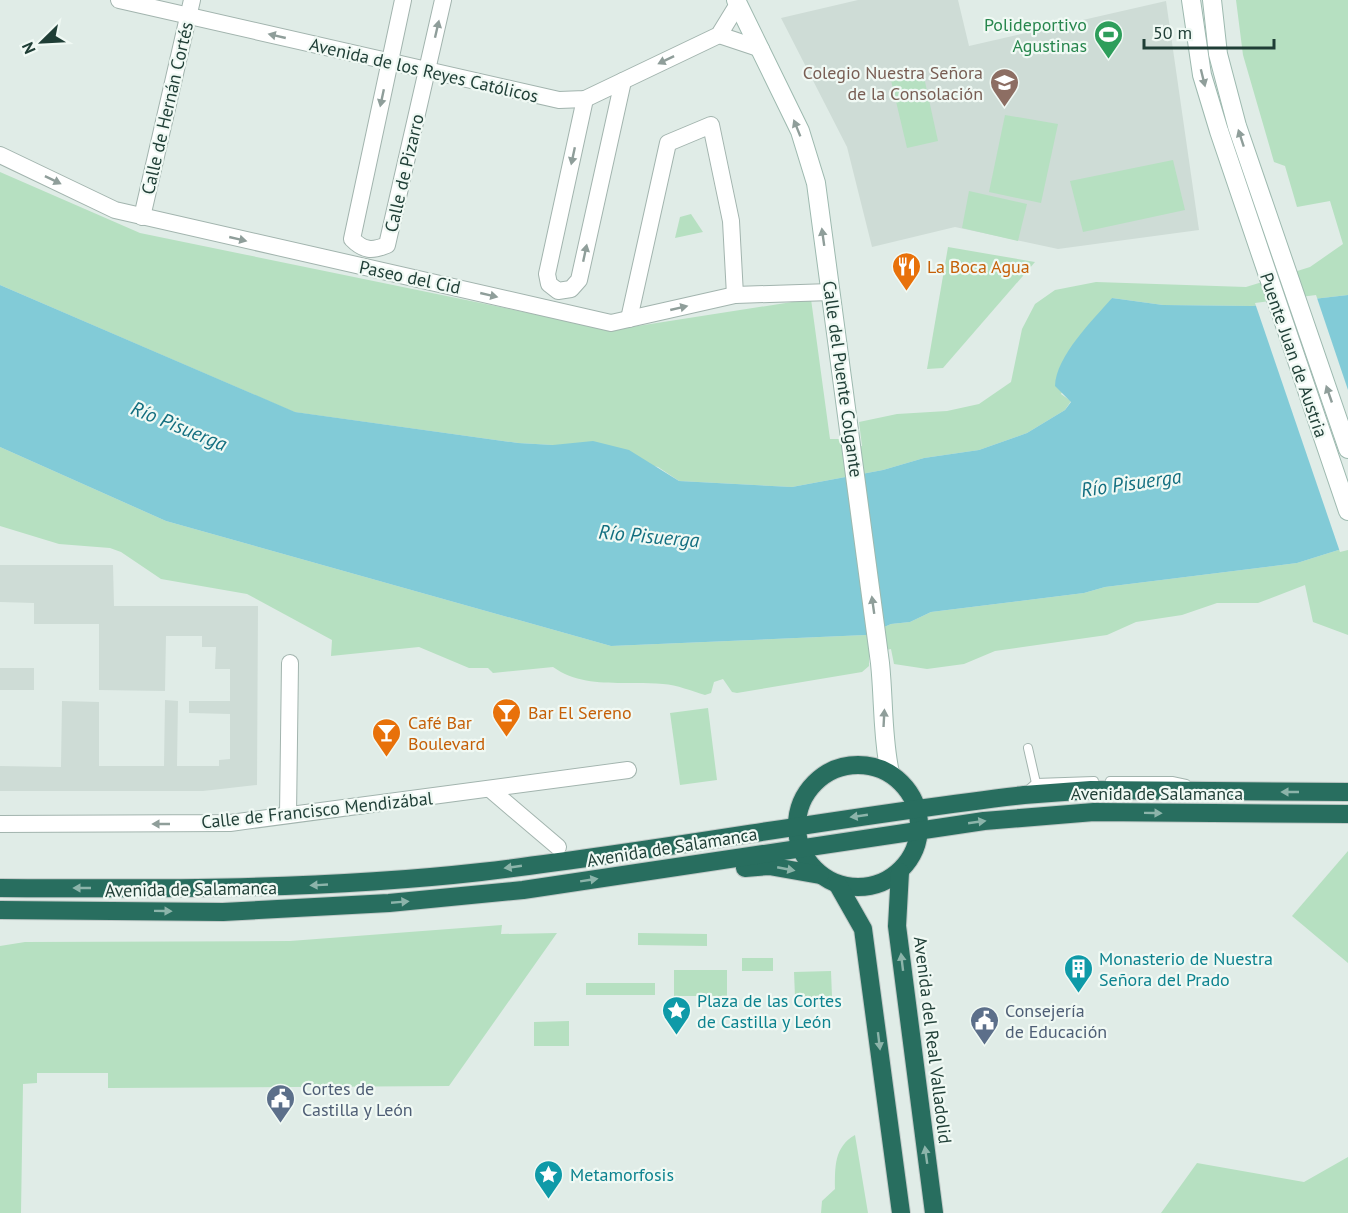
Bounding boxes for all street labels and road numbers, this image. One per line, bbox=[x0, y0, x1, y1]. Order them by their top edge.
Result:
street label: Calle de Hernán Cortés bbox=[136, 19, 198, 197]
street label: Avenida de los Reyes Católicos bbox=[307, 32, 541, 108]
street label: Calle de Pizarro bbox=[379, 112, 429, 234]
street label: Paseo del Cid bbox=[357, 255, 463, 299]
street label: Puente Juan de Austria bbox=[1255, 269, 1333, 441]
street label: Calle del Puente Colgante bbox=[818, 279, 868, 479]
street label: Avenida de Salamanca bbox=[1071, 782, 1243, 805]
street label: Calle de Francisco Mendizábal bbox=[200, 786, 435, 834]
street label: Avenida de Salamanca bbox=[585, 822, 759, 872]
street label: Avenida de Salamanca bbox=[105, 876, 277, 902]
street label: Avenida del Real Valladolid bbox=[909, 935, 957, 1145]

